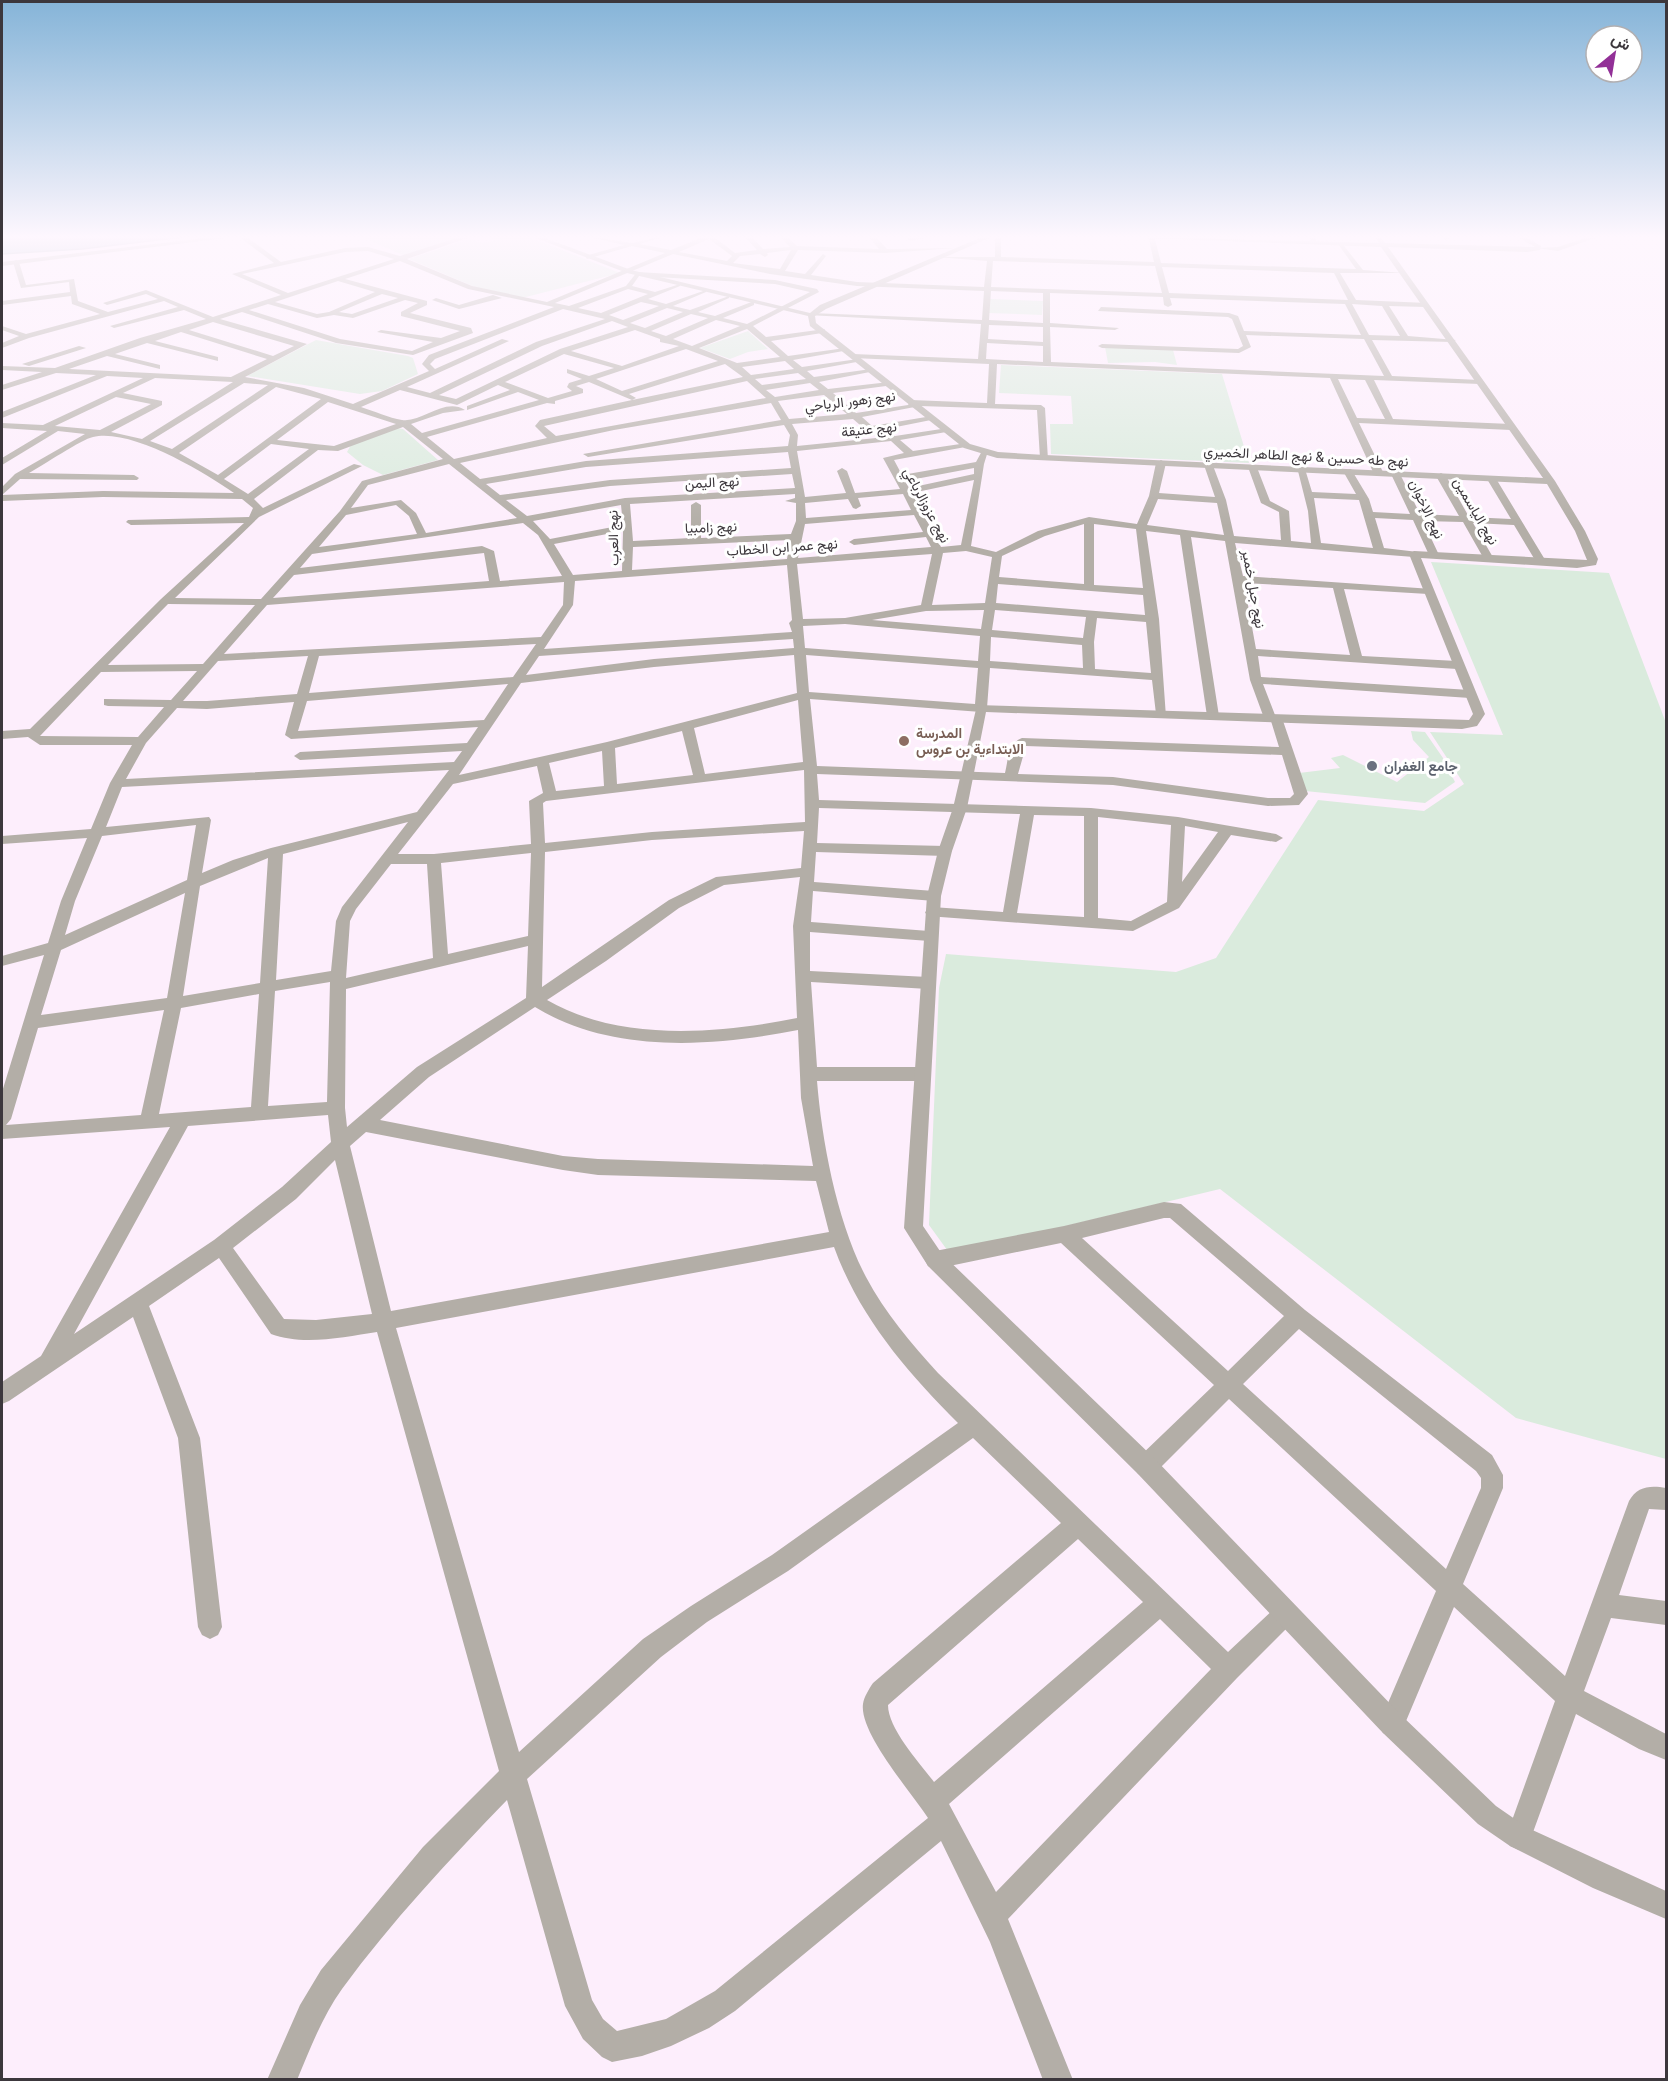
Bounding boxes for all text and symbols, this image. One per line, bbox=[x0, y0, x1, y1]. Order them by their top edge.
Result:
north arrow bbox=[1584, 24, 1644, 84]
text: ش bbox=[1608, 28, 1634, 54]
street label: نهج زهور الرياحي bbox=[804, 388, 897, 418]
street label: نهج عتيقة bbox=[840, 418, 898, 443]
street label: نهج طه حسين & نهج الطاهر الخميري bbox=[1203, 443, 1409, 473]
street label: نهج عزوزالرباعي bbox=[897, 465, 954, 547]
street label: نهج اليمن bbox=[684, 473, 740, 494]
street label: نهج الياسمين bbox=[1448, 475, 1502, 549]
street label: نهج الإخوان bbox=[1404, 477, 1448, 542]
street label: نهج العرب bbox=[605, 510, 624, 566]
street label: نهج زامبيا bbox=[685, 518, 737, 539]
street label: نهج عمر ابن الخطاب bbox=[726, 535, 838, 562]
street label: نهج جبل خمير bbox=[1236, 547, 1269, 630]
place label: المدرسة الابتداءية بن عروس bbox=[916, 725, 1024, 758]
marker: المدرسة الابتداءية بن عروس bbox=[897, 734, 911, 748]
place label: جامع الغفران bbox=[1384, 758, 1458, 776]
marker: جامع الغفران bbox=[1365, 759, 1379, 773]

